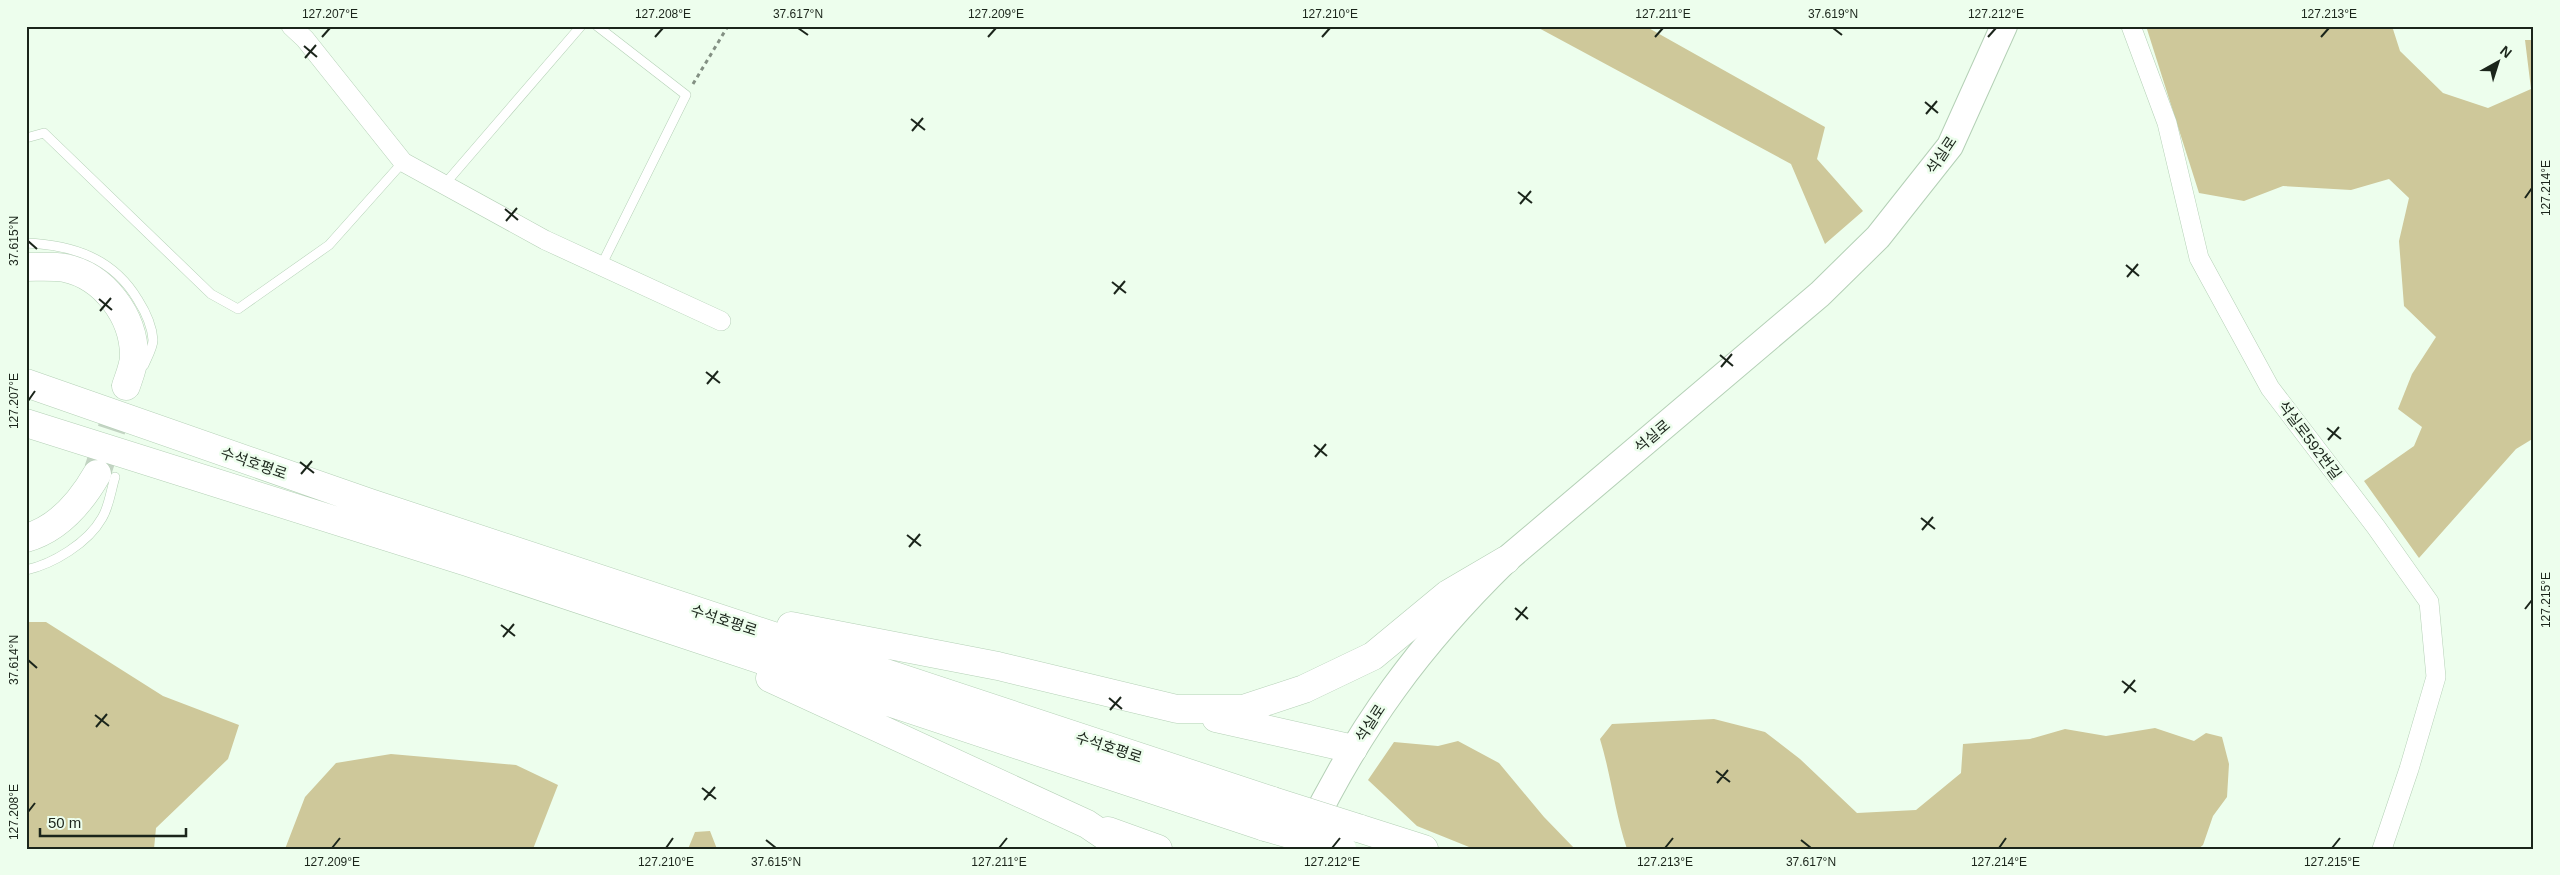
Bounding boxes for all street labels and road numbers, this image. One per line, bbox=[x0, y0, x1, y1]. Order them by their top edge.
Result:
street label: 석실로 bbox=[1922, 133, 1960, 177]
street label: 석실로592번길 bbox=[2275, 397, 2345, 483]
street label: 석실로 bbox=[1631, 416, 1673, 456]
street label: 수석호평로 bbox=[219, 444, 289, 482]
street label: 수석호평로 bbox=[689, 601, 759, 639]
street label: 석실로 bbox=[1352, 701, 1388, 745]
street label: 수석호평로 bbox=[1074, 728, 1144, 766]

